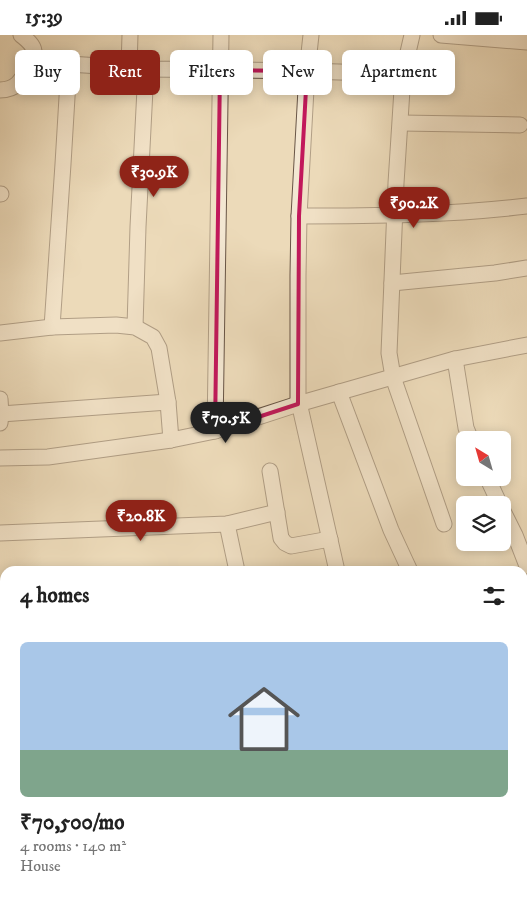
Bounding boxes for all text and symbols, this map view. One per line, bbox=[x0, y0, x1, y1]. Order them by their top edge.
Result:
text: 15:39 bbox=[25, 6, 63, 29]
chip: Buy bbox=[15, 50, 80, 95]
chip: Rent bbox=[90, 50, 160, 95]
chip: Filters bbox=[170, 50, 253, 95]
chip: New bbox=[263, 50, 332, 95]
chip: Apartment bbox=[342, 50, 455, 95]
pin: ₹30.9K bbox=[113, 155, 195, 198]
text: ₹30.9K bbox=[131, 162, 177, 182]
pin: ₹90.2K bbox=[373, 187, 455, 229]
text: ₹90.2K bbox=[390, 193, 438, 213]
pin: ₹70.5K bbox=[185, 401, 267, 444]
text: ₹70.5K bbox=[202, 408, 251, 428]
north arrow bbox=[456, 431, 511, 486]
map controls bbox=[456, 431, 511, 551]
button: layers bbox=[456, 496, 511, 551]
pin: ₹20.8K bbox=[100, 499, 182, 542]
text: ₹20.8K bbox=[117, 506, 165, 526]
icon: filters bbox=[480, 582, 508, 610]
text: 4 homes bbox=[20, 583, 89, 609]
icon: home bbox=[219, 674, 309, 764]
text: ₹70,500/mo bbox=[20, 810, 124, 836]
text: 4 rooms · 140 m² bbox=[20, 836, 126, 856]
text: House bbox=[20, 856, 61, 876]

